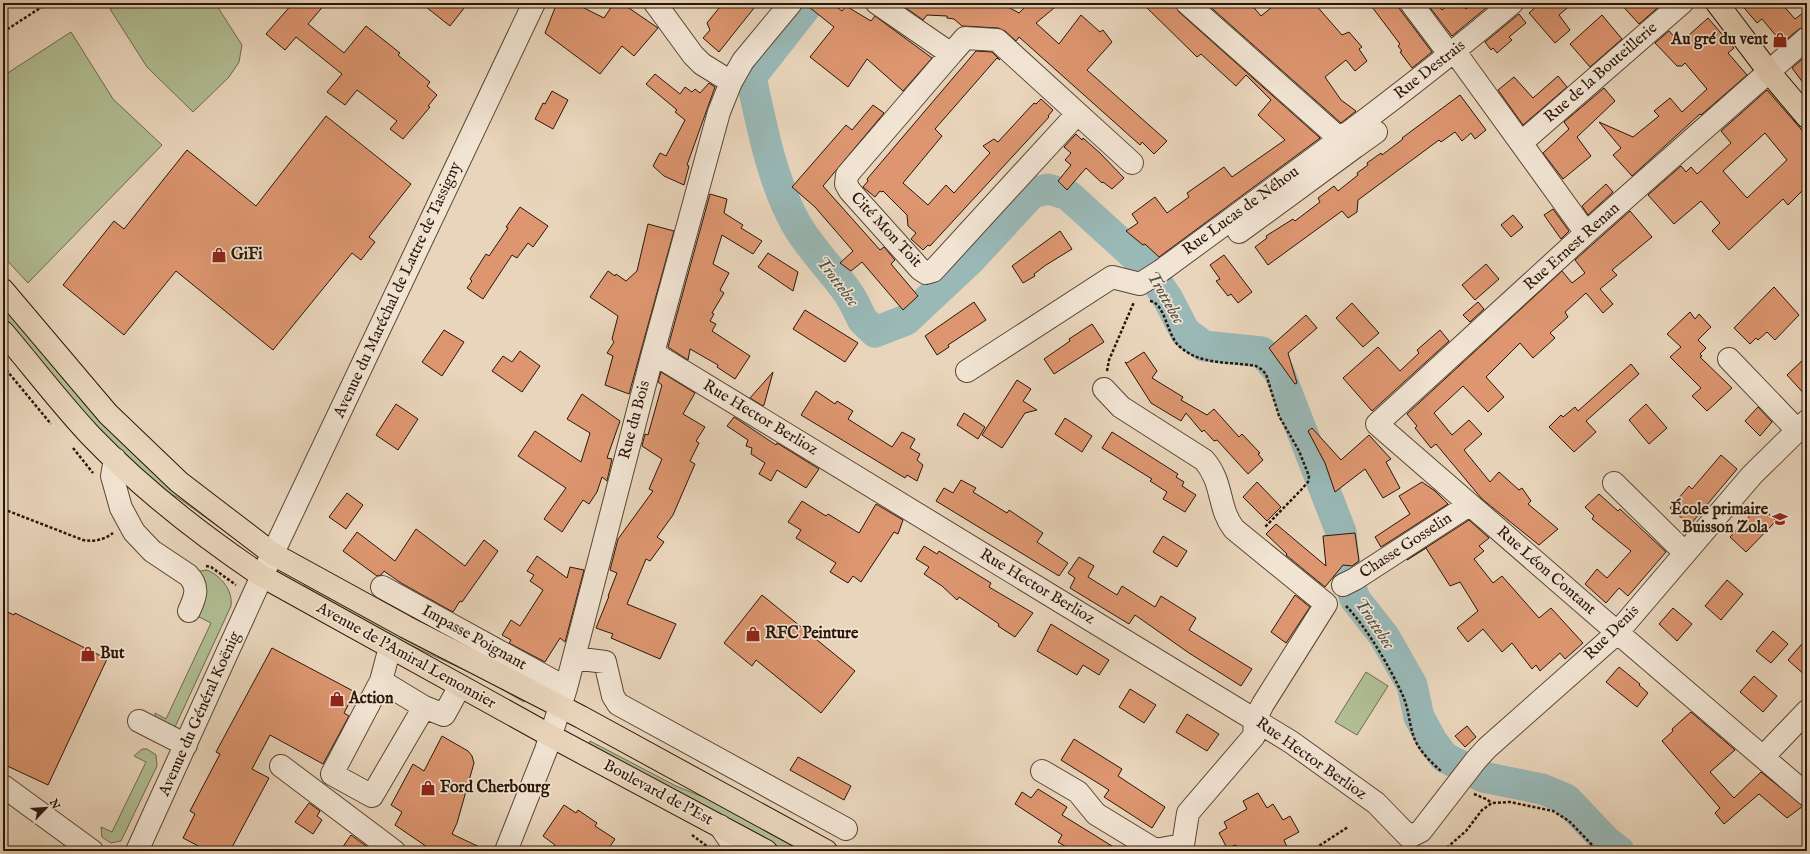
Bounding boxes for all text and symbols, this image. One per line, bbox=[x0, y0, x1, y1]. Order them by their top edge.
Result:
street label: Rue de la Bouteillerie bbox=[1540, 18, 1662, 128]
place label: Au gré du vent bbox=[1670, 30, 1769, 50]
shop icon: Au gré du vent bbox=[1771, 31, 1789, 49]
street label: Rue Destrais bbox=[1390, 36, 1470, 104]
street label: Avenue du Maréchal de Lattre de Tassigny bbox=[329, 158, 466, 422]
street label: Rue Lucas de Néhou bbox=[1179, 162, 1303, 260]
street label: Cité Mon Toit bbox=[846, 188, 926, 272]
street label: Rue Ernest Renan bbox=[1520, 198, 1624, 295]
place label: GiFi bbox=[231, 245, 263, 265]
shop icon: GiFi bbox=[210, 246, 228, 264]
water label: Trottebec bbox=[811, 253, 863, 312]
water label: Trottebec bbox=[1142, 268, 1189, 329]
street label: Rue Hector Berlioz bbox=[699, 376, 821, 460]
street label: Rue du Bois bbox=[615, 378, 655, 462]
place label: École primaire Buisson Zola bbox=[1671, 498, 1769, 538]
street label: Chasse Gosselin bbox=[1356, 508, 1456, 583]
school or university icon: École primaire Buisson Zola bbox=[1771, 510, 1789, 528]
street label: Rue Léon Contant bbox=[1492, 522, 1600, 620]
street label: Rue Hector Berlioz bbox=[976, 545, 1098, 629]
water label: Trottebec bbox=[1349, 594, 1399, 654]
street label: Avenue de l'Amiral Lemonnier bbox=[312, 598, 499, 714]
street label: Impasse Poignant bbox=[418, 601, 530, 675]
street label: Rue Denis bbox=[1580, 601, 1644, 665]
place label: RFC Peinture bbox=[765, 624, 859, 644]
shop icon: RFC Peinture bbox=[744, 625, 762, 643]
street label: Avenue du Général Koënig bbox=[154, 628, 246, 800]
place label: But bbox=[100, 644, 125, 664]
shop icon: But bbox=[79, 645, 97, 663]
place label: Action bbox=[348, 689, 394, 709]
shop icon: Action bbox=[328, 690, 346, 708]
street label: Rue Hector Berlioz bbox=[1252, 713, 1370, 805]
street label: Boulevard de l'Est bbox=[600, 756, 717, 831]
place label: Ford Cherbourg bbox=[440, 778, 551, 798]
shop icon: Ford Cherbourg bbox=[419, 779, 437, 797]
north arrow bbox=[26, 788, 66, 828]
text: N bbox=[45, 796, 63, 812]

